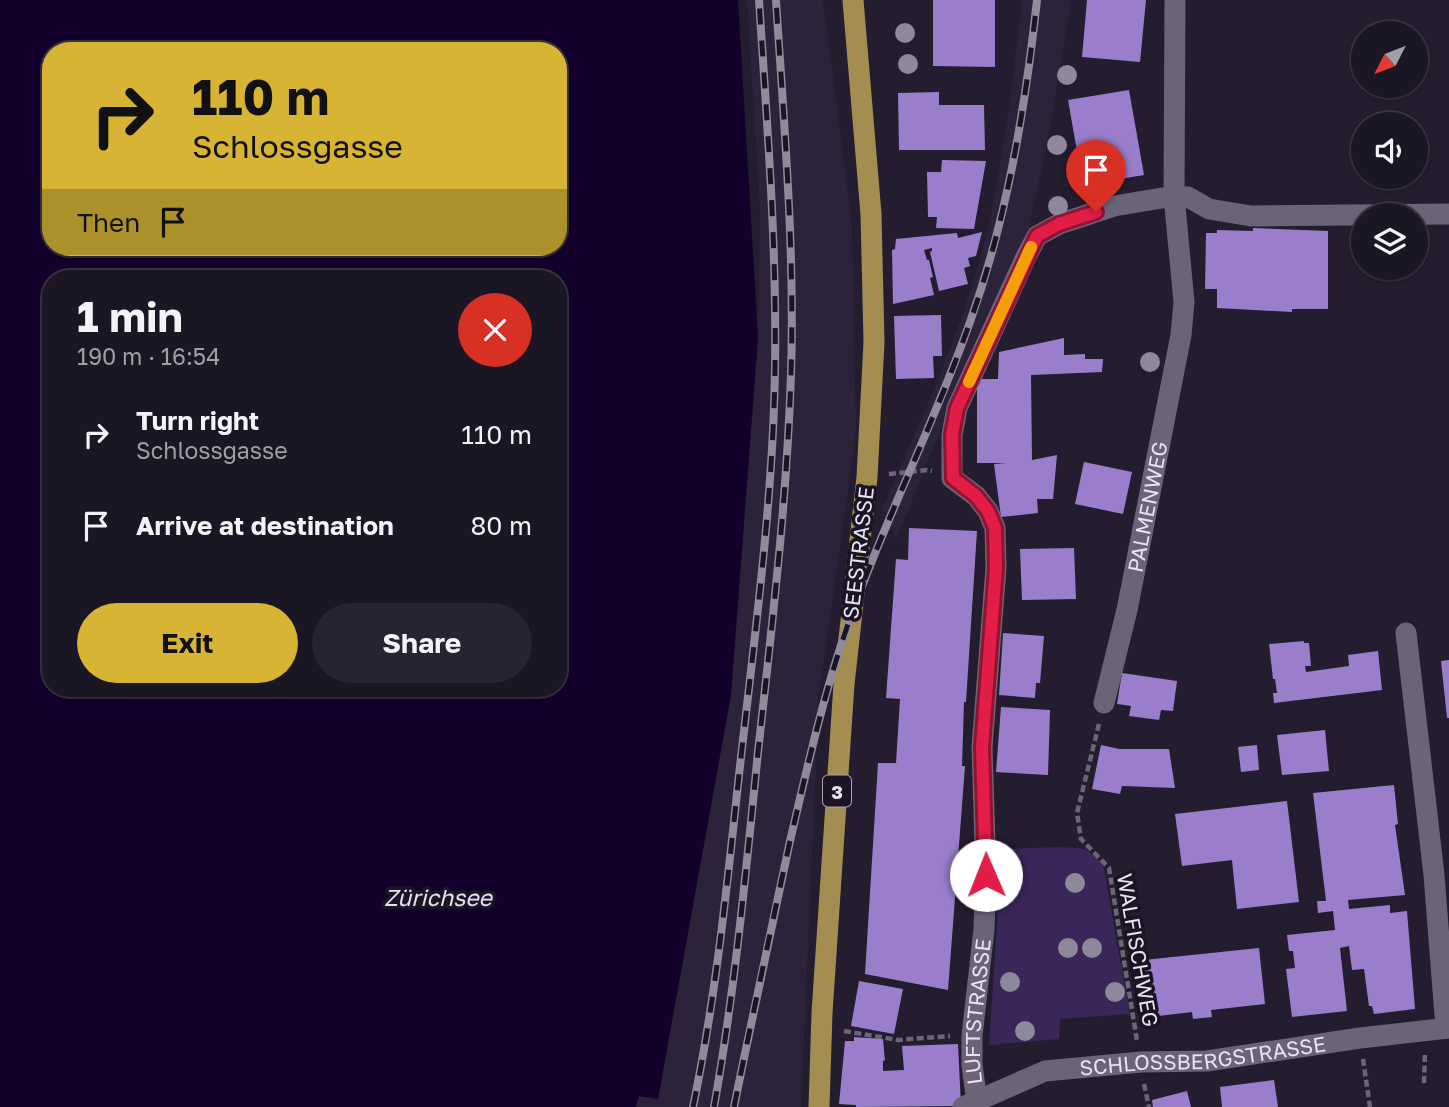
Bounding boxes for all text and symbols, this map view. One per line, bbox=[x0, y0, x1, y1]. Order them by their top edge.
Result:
north arrow bbox=[1351, 21, 1428, 98]
map controls bbox=[1351, 21, 1428, 280]
text: 110 m bbox=[192, 67, 329, 126]
icon: right bbox=[77, 70, 168, 161]
button: sound bbox=[1351, 112, 1428, 189]
text: Schlossgasse bbox=[192, 127, 403, 165]
pin bbox=[1066, 140, 1126, 212]
icon: arrive bbox=[1077, 151, 1115, 189]
icon: arrive bbox=[154, 203, 192, 241]
button: layers bbox=[1351, 203, 1428, 280]
text: Then bbox=[77, 207, 140, 238]
text: 1 min bbox=[77, 291, 183, 341]
button: close bbox=[458, 293, 532, 367]
text: 190 m · 16:54 bbox=[77, 342, 220, 370]
text: Turn right bbox=[136, 405, 259, 436]
icon: right bbox=[77, 416, 115, 454]
text: 110 m bbox=[461, 419, 532, 450]
text: Schlossgasse bbox=[136, 436, 288, 464]
street label: PALMENWEG bbox=[1122, 439, 1173, 574]
street label: SEESTRASSE bbox=[837, 485, 879, 621]
icon: arrive bbox=[77, 507, 115, 545]
text: Arrive at destination bbox=[136, 510, 394, 541]
text: 80 m bbox=[471, 510, 532, 541]
button: Exit bbox=[77, 603, 298, 683]
button: Share bbox=[312, 603, 532, 683]
road number: 3 bbox=[823, 776, 851, 806]
position arrow bbox=[949, 838, 1023, 912]
street label: WALFISCHWEG bbox=[1112, 871, 1164, 1029]
water label: Zürichsee bbox=[384, 883, 494, 911]
street label: LUFTSTRASSE bbox=[958, 937, 996, 1086]
street label: SCHLOSSBERGSTRASSE bbox=[1078, 1030, 1327, 1081]

